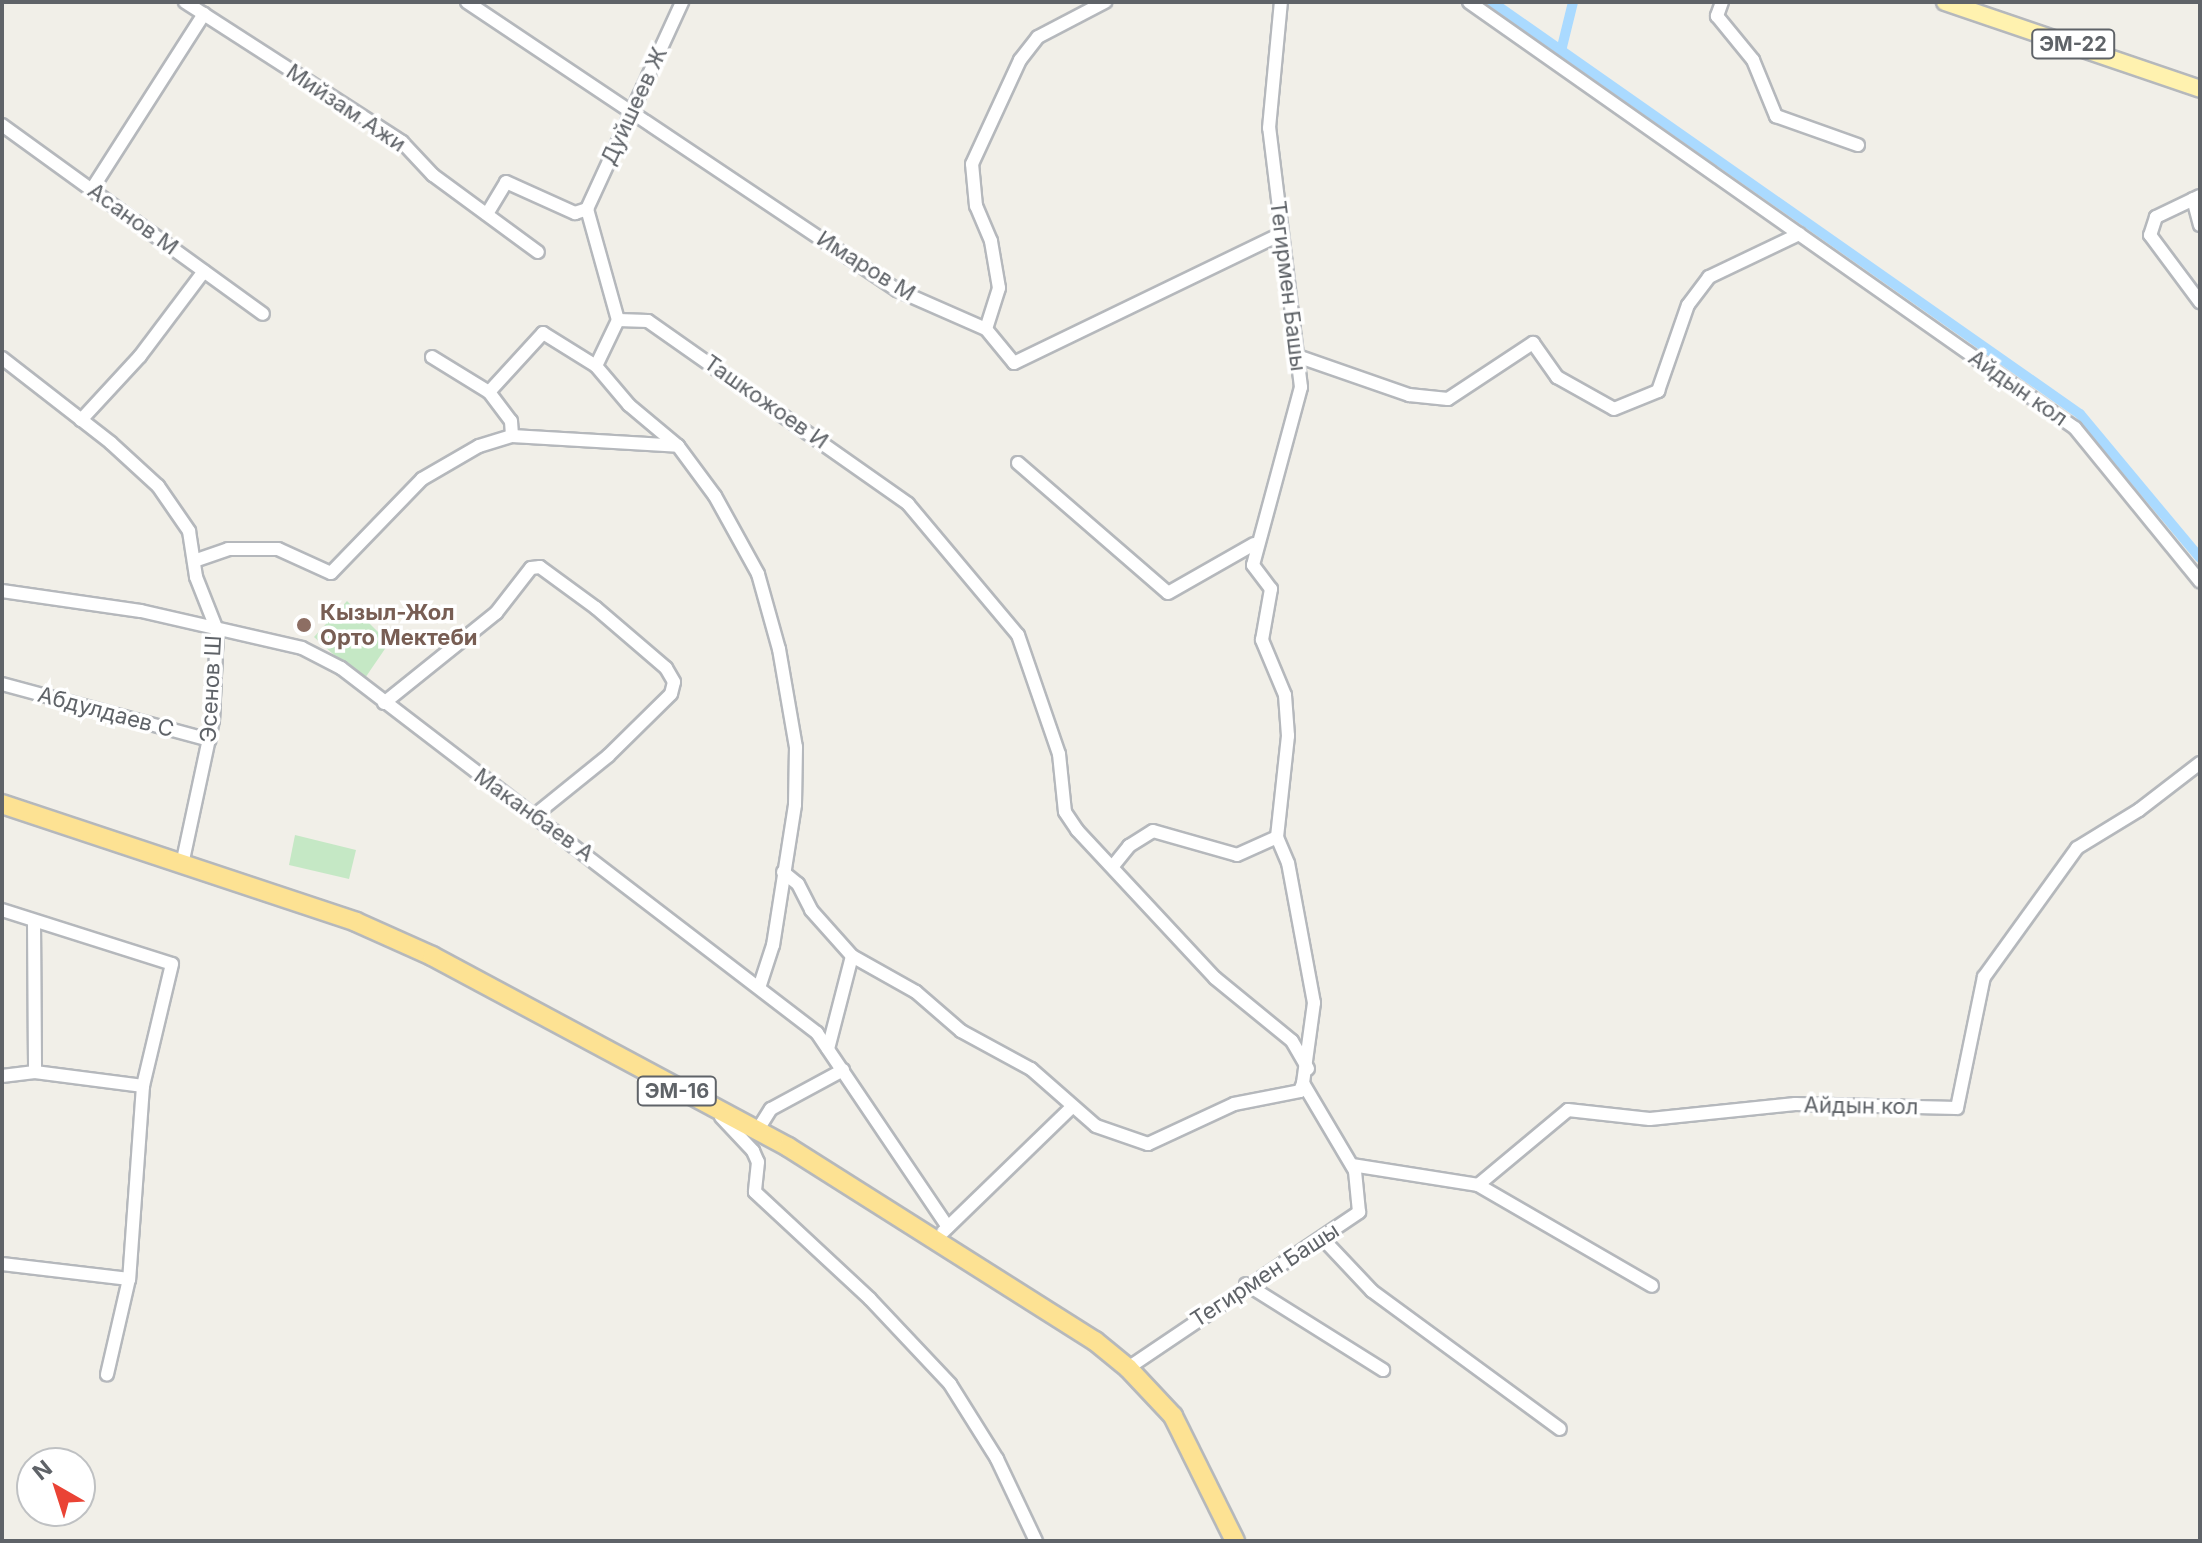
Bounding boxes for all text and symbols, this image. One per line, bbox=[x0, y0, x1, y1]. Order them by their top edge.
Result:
road number: ЭМ-22 bbox=[2031, 28, 2115, 60]
street label: Дуйшеев Ж bbox=[595, 43, 673, 169]
street label: Мийзам Ажи bbox=[281, 58, 411, 158]
street label: Асанов М bbox=[83, 177, 183, 261]
street label: Тегирмен Башы bbox=[1264, 199, 1312, 373]
street label: Имаров М bbox=[812, 225, 920, 307]
street label: Айдын кол bbox=[1963, 344, 2073, 432]
street label: Ташкожоев И bbox=[699, 349, 833, 455]
place label: Кызыл-Жол Орто Мектеби bbox=[320, 599, 478, 650]
marker: Кызыл-Жол Орто Мектеби bbox=[295, 616, 313, 634]
street label: Эсенов Ш bbox=[195, 635, 227, 743]
street label: Абдулдаев С bbox=[35, 681, 177, 743]
street label: Маканбаев А bbox=[469, 763, 599, 867]
road number: ЭМ-16 bbox=[635, 1075, 719, 1107]
street label: Айдын кол bbox=[1803, 1092, 1919, 1120]
street label: Тегирмен Башы bbox=[1186, 1217, 1344, 1333]
north arrow bbox=[16, 1447, 96, 1527]
text: N bbox=[27, 1455, 57, 1485]

